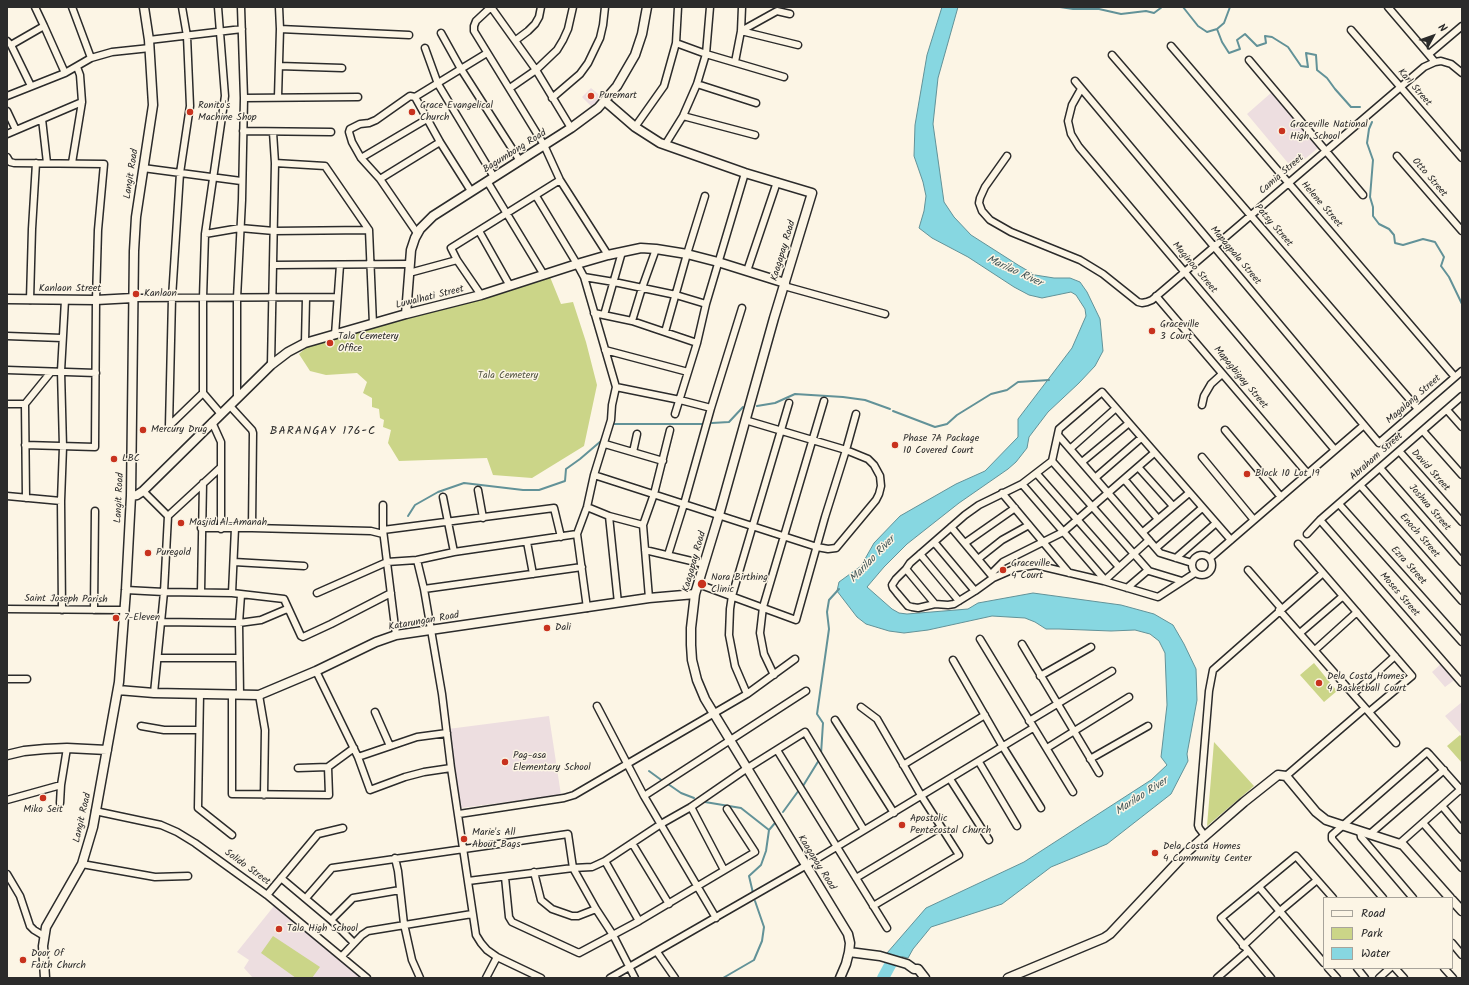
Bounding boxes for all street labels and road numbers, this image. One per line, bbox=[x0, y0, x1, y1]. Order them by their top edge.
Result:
street label: Karl Street bbox=[1394, 67, 1434, 109]
street label: Bagumbong Road bbox=[481, 128, 549, 176]
street label: Langit Road bbox=[122, 148, 142, 200]
street label: Camia Street bbox=[1257, 152, 1307, 198]
street label: Otto Street bbox=[1409, 156, 1449, 200]
street label: Helene Street bbox=[1298, 179, 1344, 231]
street label: Patsy Street bbox=[1251, 202, 1295, 250]
street label: Kaagapay Road bbox=[769, 219, 799, 283]
street label: Mapagpala Street bbox=[1207, 224, 1263, 288]
street label: Maginoo Street bbox=[1169, 240, 1219, 296]
street label: Kanlaon Street bbox=[39, 283, 101, 295]
street label: Luwalhati Street bbox=[395, 284, 465, 312]
street label: Mapagbigay Street bbox=[1210, 344, 1270, 412]
street label: Magalang Street bbox=[1384, 373, 1444, 427]
street label: Abraham Street bbox=[1348, 431, 1406, 483]
street label: David Street bbox=[1408, 448, 1452, 494]
street label: Langit Road bbox=[113, 472, 127, 524]
street label: Joshua Street bbox=[1406, 482, 1452, 534]
street label: Enoch Street bbox=[1396, 511, 1442, 561]
street label: Kaagapay Road bbox=[681, 530, 709, 594]
street label: Ezra Street bbox=[1388, 544, 1428, 588]
street label: Moses Street bbox=[1376, 570, 1422, 620]
street label: Saint Joseph Parish bbox=[24, 593, 108, 607]
street label: Katarungan Road bbox=[388, 610, 460, 634]
street label: Langit Road bbox=[71, 792, 95, 844]
street label: Kaagapay Road bbox=[794, 833, 838, 893]
street label: Solido Street bbox=[222, 847, 272, 889]

